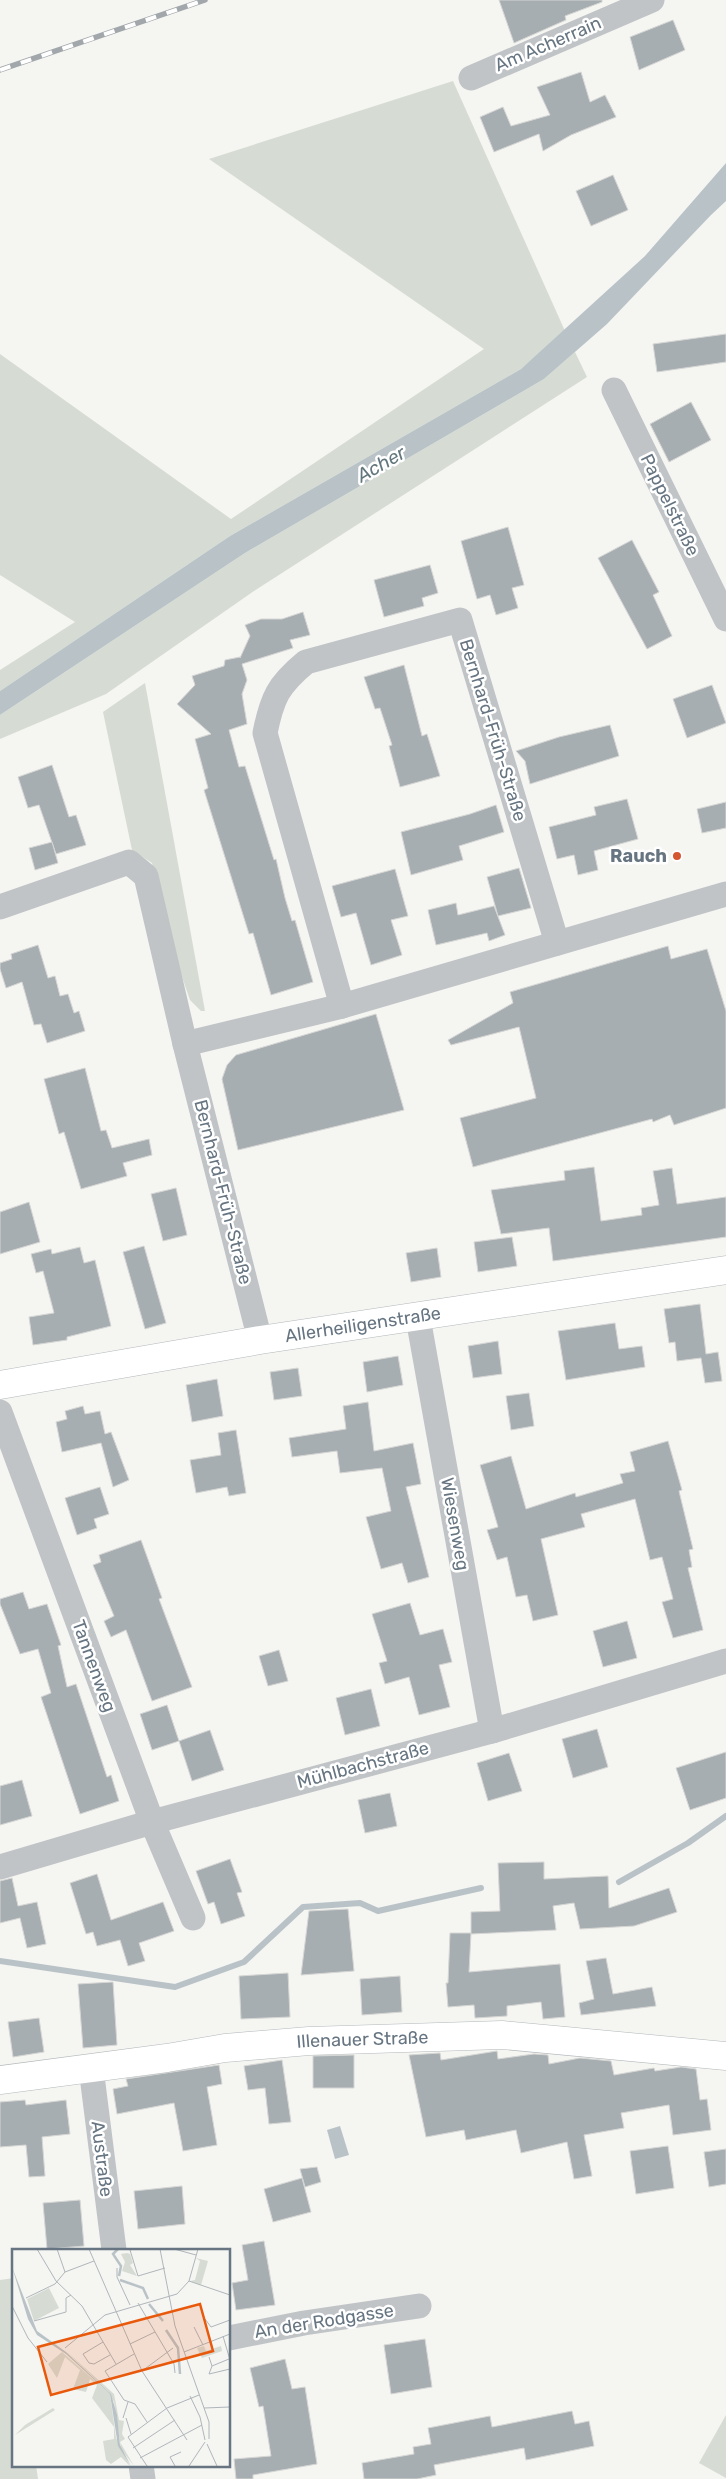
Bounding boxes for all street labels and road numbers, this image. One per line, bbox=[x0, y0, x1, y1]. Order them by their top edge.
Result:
street label: Am Acherrain bbox=[491, 12, 605, 76]
street label: Pappelstraße bbox=[636, 450, 704, 560]
street label: Bernhard-Früh-Straße bbox=[455, 636, 531, 824]
street label: Bernhard-Früh-Straße bbox=[189, 1097, 257, 1287]
street label: Allerheiligenstraße bbox=[284, 1302, 442, 1347]
street label: Wiesenweg bbox=[436, 1476, 474, 1572]
street label: Tannenweg bbox=[67, 1617, 121, 1715]
street label: Mühlbachstraße bbox=[295, 1737, 431, 1793]
street label: Illenauer Straße bbox=[296, 2026, 429, 2053]
street label: Austraße bbox=[86, 2120, 118, 2198]
street label: An der Rodgasse bbox=[253, 2299, 395, 2343]

